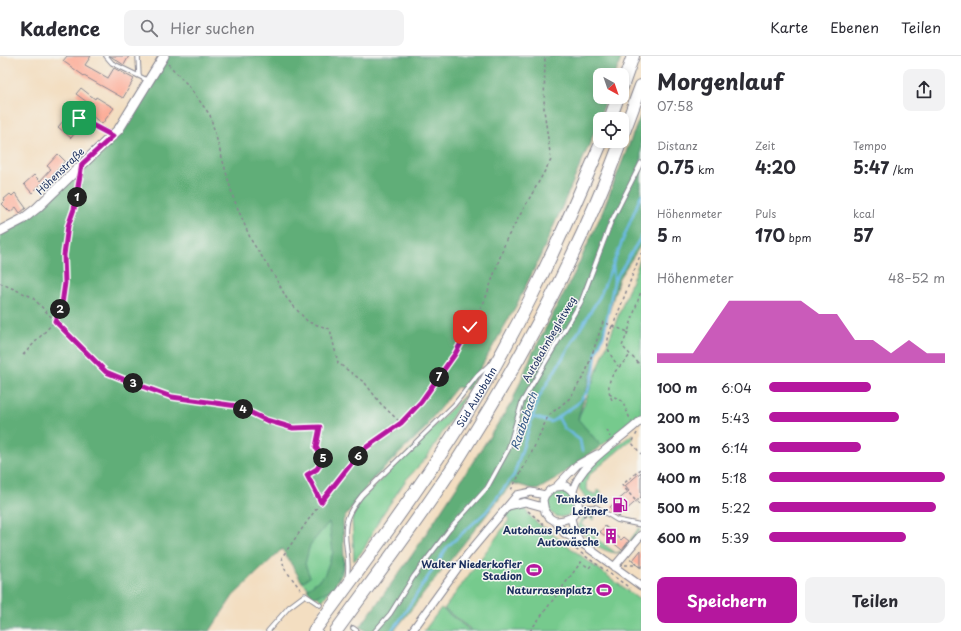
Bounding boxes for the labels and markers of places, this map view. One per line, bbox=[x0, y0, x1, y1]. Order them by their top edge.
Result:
pin bbox=[62, 101, 96, 135]
pin: 1 bbox=[67, 187, 87, 207]
pin: 2 bbox=[50, 299, 70, 319]
pin bbox=[453, 310, 487, 344]
pin: 7 bbox=[429, 367, 449, 387]
pin: 3 bbox=[123, 373, 143, 393]
pin: 4 bbox=[233, 399, 253, 419]
pin: 6 bbox=[348, 446, 368, 466]
pin: 5 bbox=[313, 448, 333, 468]
place label: Tankstelle Leitner bbox=[556, 491, 609, 518]
fuel station icon: Tankstelle Leitner bbox=[611, 496, 629, 514]
place label: Autohaus Pachern, Autowäsche bbox=[503, 522, 600, 549]
building icon: Autohaus Pachern, Autowäsche bbox=[602, 527, 620, 545]
place label: Walter Niederkofler Stadion bbox=[421, 556, 523, 583]
sports icon: Walter Niederkofler Stadion bbox=[525, 561, 543, 579]
sports icon: Naturrasenplatz bbox=[595, 581, 613, 599]
place label: Naturrasenplatz bbox=[507, 582, 592, 597]

